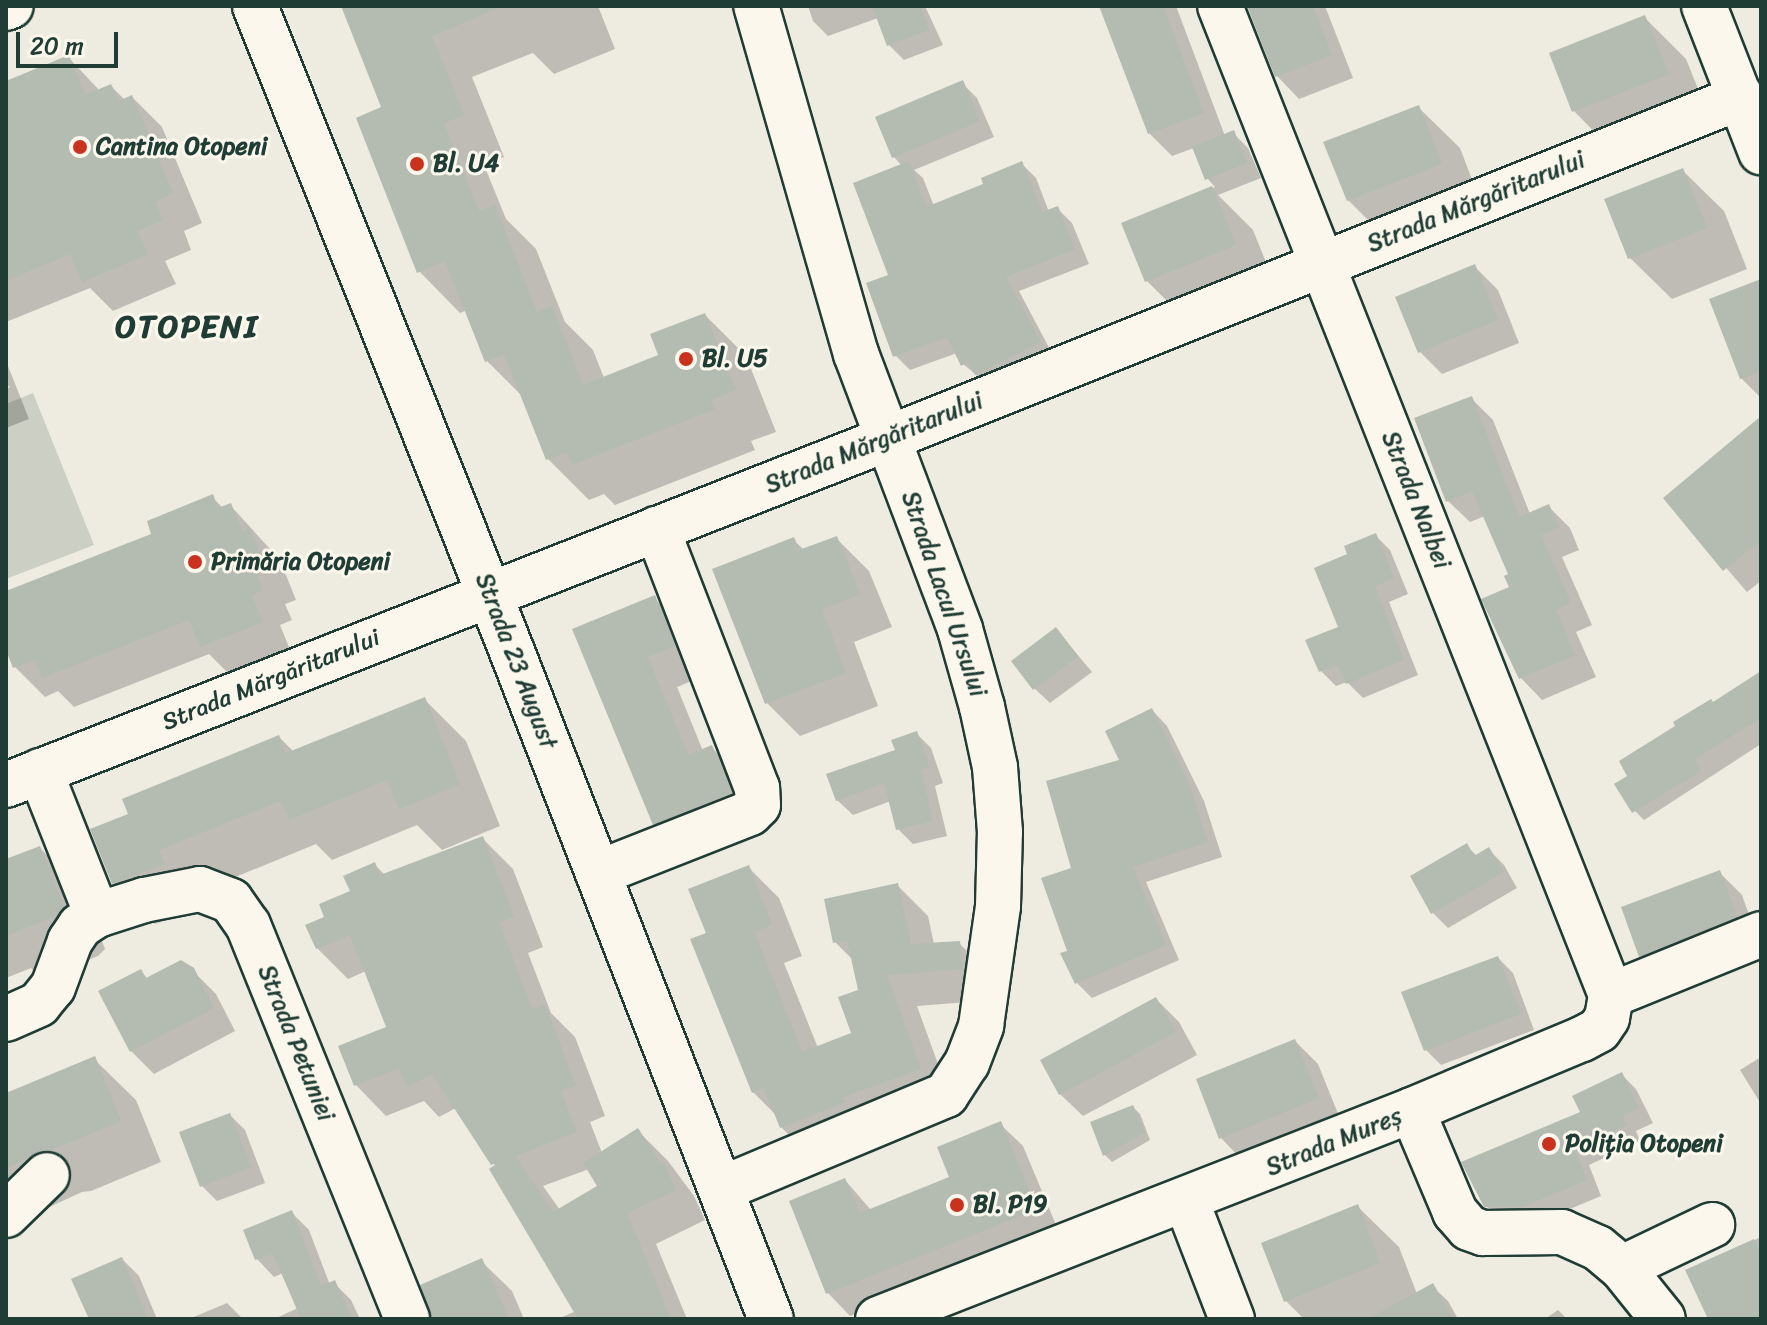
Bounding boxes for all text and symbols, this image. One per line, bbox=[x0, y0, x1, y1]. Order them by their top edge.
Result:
scale bar bbox=[20, 16, 122, 66]
text: 20 m bbox=[30, 25, 84, 67]
place label: Cantina Otopeni bbox=[96, 133, 267, 161]
marker: Cantina Otopeni bbox=[71, 138, 89, 156]
street label: Strada Mărgăritarului bbox=[1363, 145, 1589, 259]
place label: Bl. U4 bbox=[433, 150, 499, 178]
marker: Bl. U4 bbox=[408, 155, 426, 173]
district label: OTOPENI bbox=[115, 308, 259, 346]
place label: Bl. U5 bbox=[702, 345, 768, 373]
marker: Bl. U5 bbox=[677, 350, 695, 368]
street label: Strada Mărgăritarului bbox=[761, 386, 987, 500]
street label: Strada Nalbei bbox=[1375, 427, 1457, 573]
street label: Strada Lacul Ursului bbox=[895, 487, 993, 701]
place label: Primăria Otopeni bbox=[211, 548, 390, 576]
marker: Primăria Otopeni bbox=[186, 553, 204, 571]
street label: Strada 23 August bbox=[469, 569, 563, 753]
street label: Strada Mărgăritarului bbox=[158, 623, 384, 737]
street label: Strada Petuniei bbox=[251, 960, 341, 1126]
street label: Strada Mureș bbox=[1262, 1102, 1406, 1182]
place label: Poliția Otopeni bbox=[1565, 1130, 1724, 1158]
marker: Poliția Otopeni bbox=[1540, 1135, 1558, 1153]
place label: Bl. P19 bbox=[973, 1191, 1048, 1219]
marker: Bl. P19 bbox=[948, 1196, 966, 1214]

